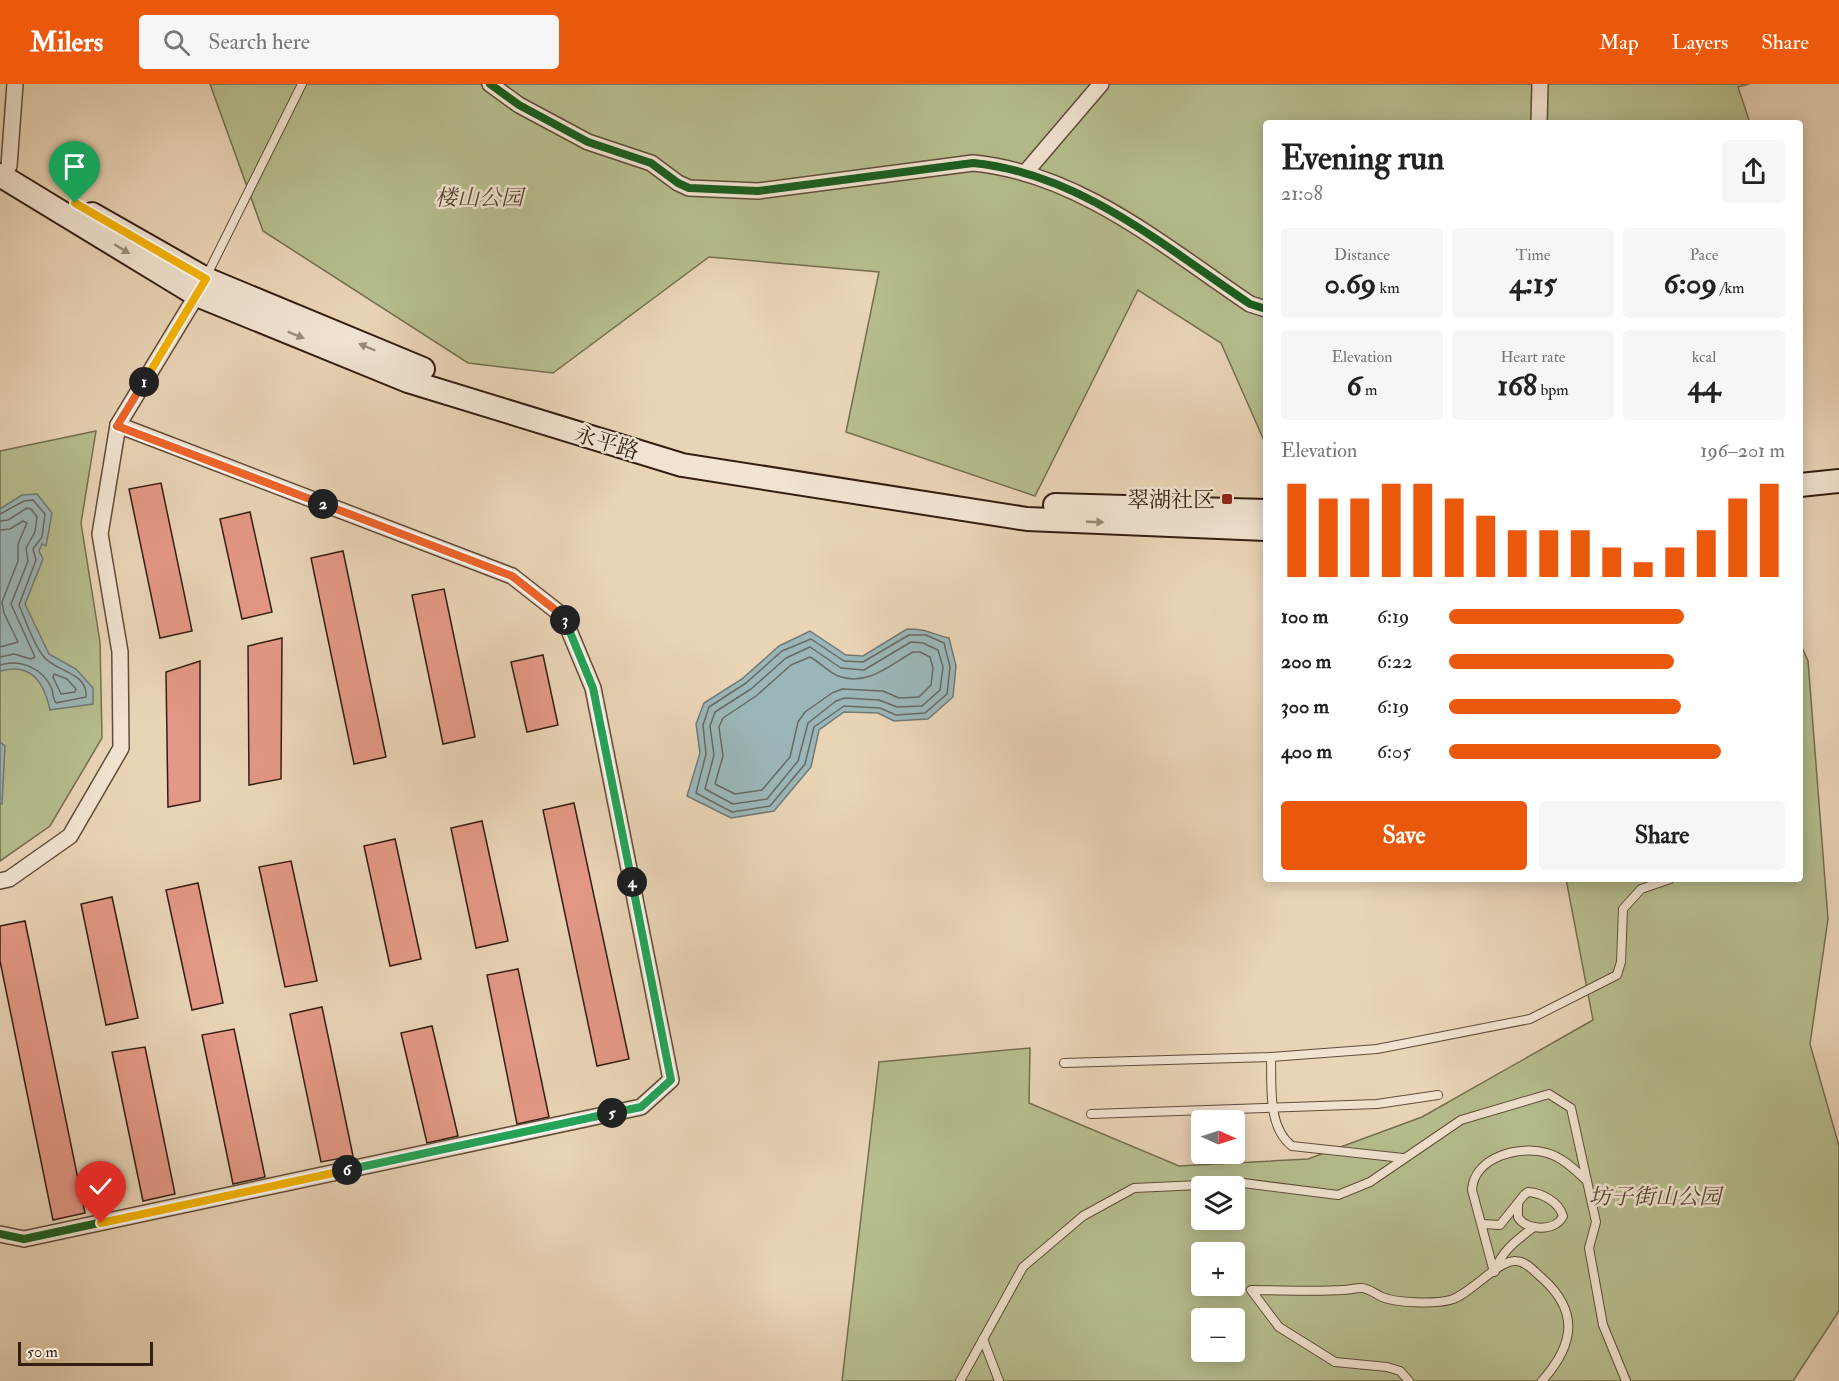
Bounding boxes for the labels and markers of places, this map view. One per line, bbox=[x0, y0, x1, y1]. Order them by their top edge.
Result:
pin bbox=[49, 141, 100, 203]
pin: 1 bbox=[129, 367, 159, 397]
place label: 翠湖社区 bbox=[1127, 486, 1215, 514]
pin: 2 bbox=[308, 489, 338, 519]
marker: 翠湖社区 bbox=[1220, 492, 1234, 506]
pin: 3 bbox=[550, 605, 580, 635]
pin: 4 bbox=[617, 867, 647, 897]
pin: 5 bbox=[597, 1098, 627, 1128]
pin: 6 bbox=[332, 1155, 362, 1185]
pin bbox=[75, 1161, 126, 1223]

